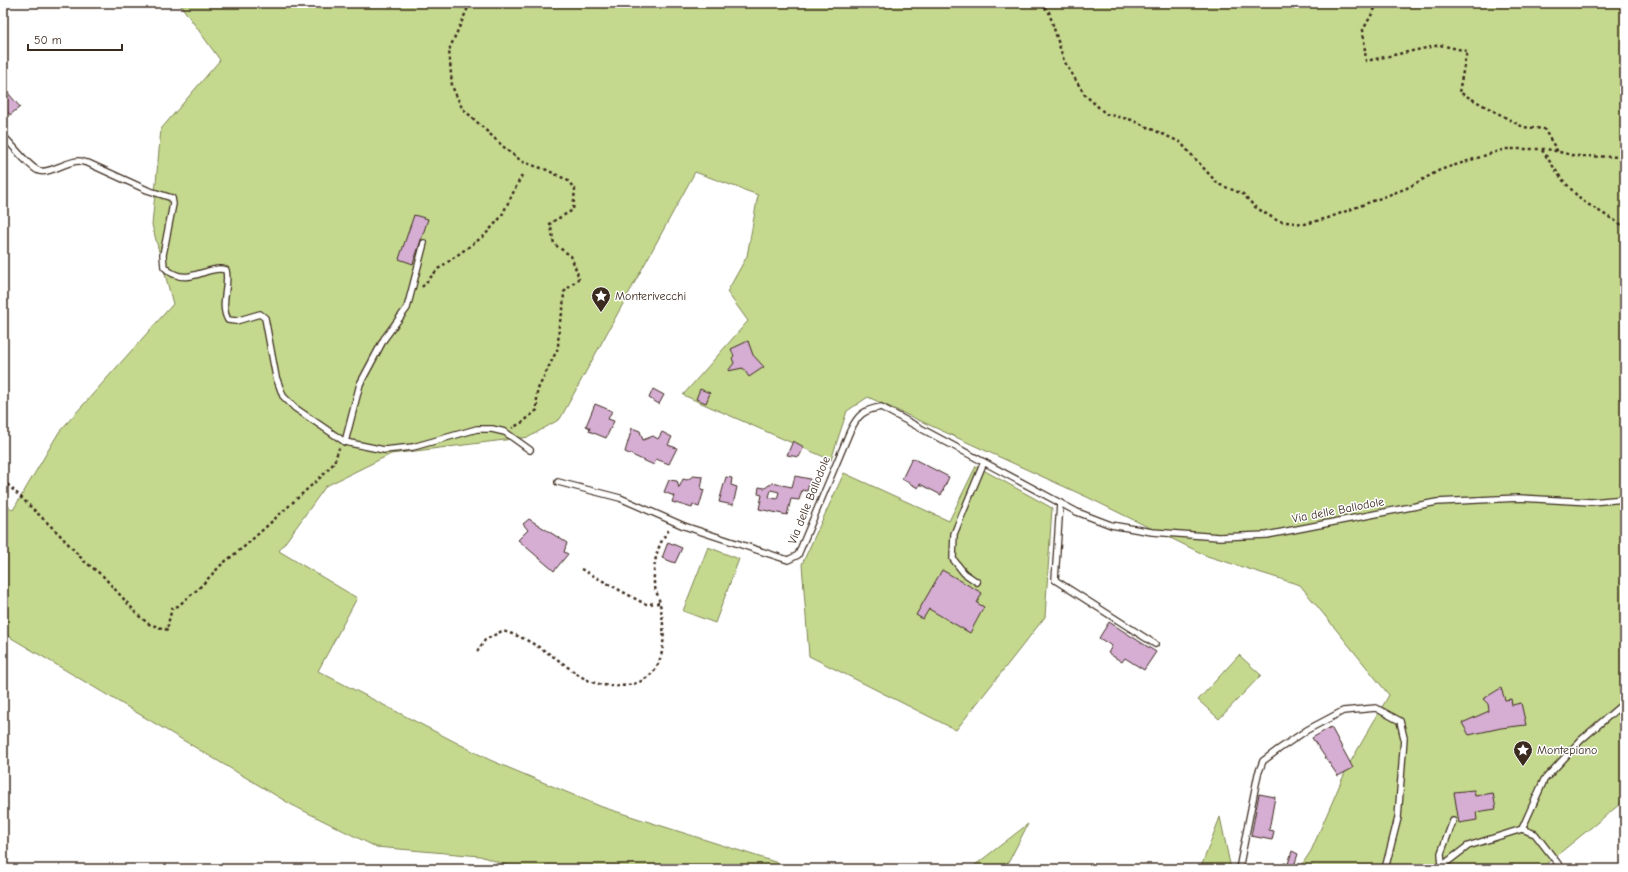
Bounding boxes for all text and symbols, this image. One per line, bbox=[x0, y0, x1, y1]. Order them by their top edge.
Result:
scale bar bbox=[28, 26, 122, 52]
text: 50 m bbox=[34, 33, 62, 47]
place icon: Monterivecchi bbox=[590, 285, 612, 313]
place label: Monterivecchi bbox=[615, 289, 686, 303]
street label: Via delle Ballodole bbox=[785, 454, 833, 546]
street label: Via delle Ballodole bbox=[1291, 494, 1385, 526]
place icon: Montepiano bbox=[1512, 739, 1534, 767]
place label: Montepiano bbox=[1537, 743, 1597, 757]

